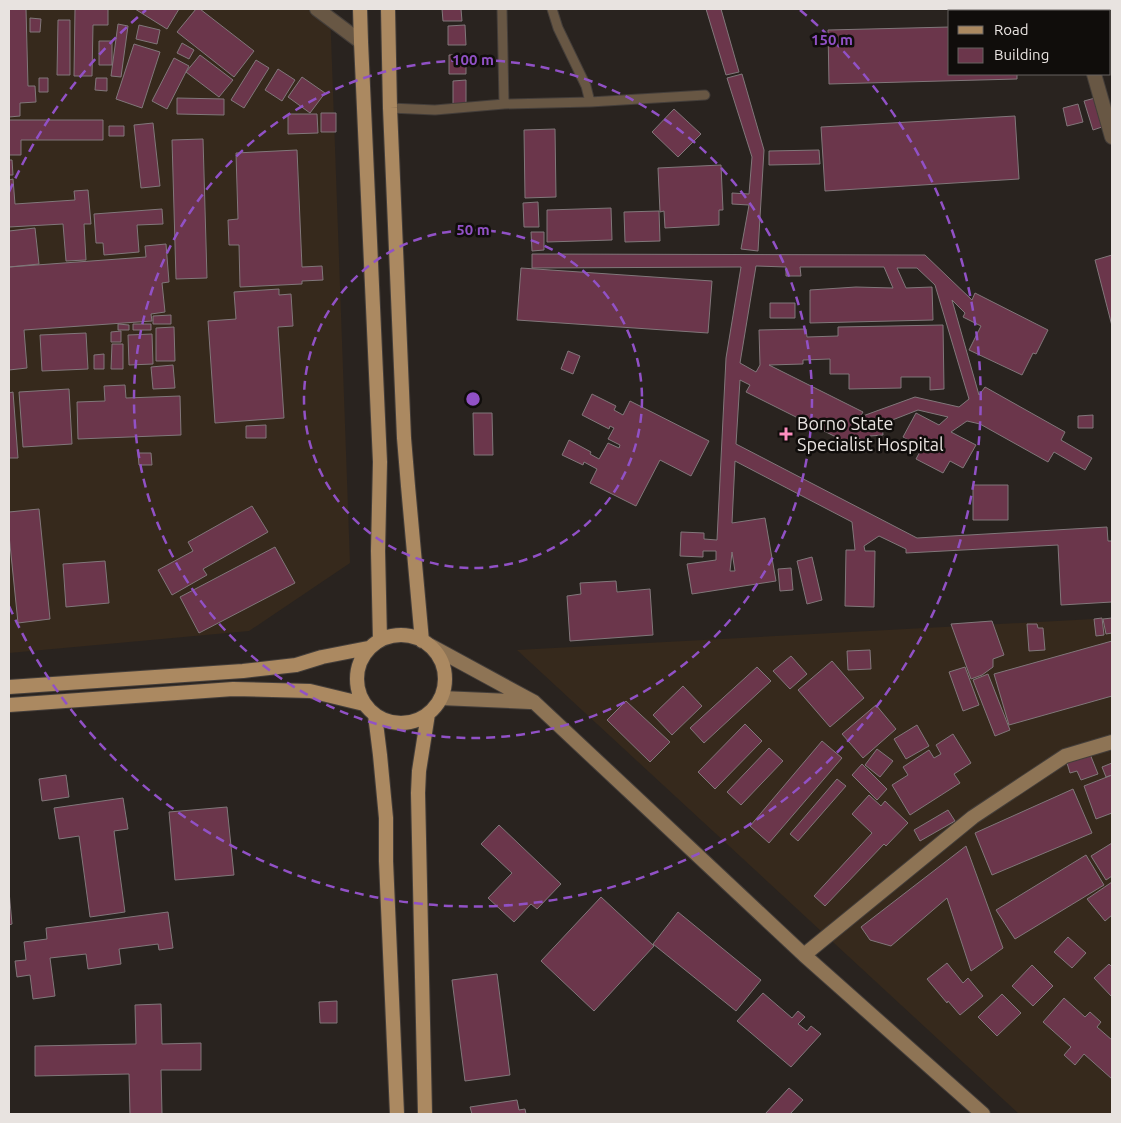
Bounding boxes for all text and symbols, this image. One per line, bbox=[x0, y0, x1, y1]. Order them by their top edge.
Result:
legend bbox=[948, 10, 1111, 75]
text: Road bbox=[994, 21, 1029, 38]
text: 150 m bbox=[811, 31, 853, 48]
text: Building bbox=[994, 46, 1049, 63]
text: 100 m bbox=[452, 51, 494, 68]
text: 50 m bbox=[456, 221, 490, 238]
centre of rings bbox=[464, 390, 482, 408]
place label: Borno State Specialist Hospital bbox=[797, 413, 944, 454]
marker: Borno State Specialist Hospital bbox=[779, 427, 793, 441]

